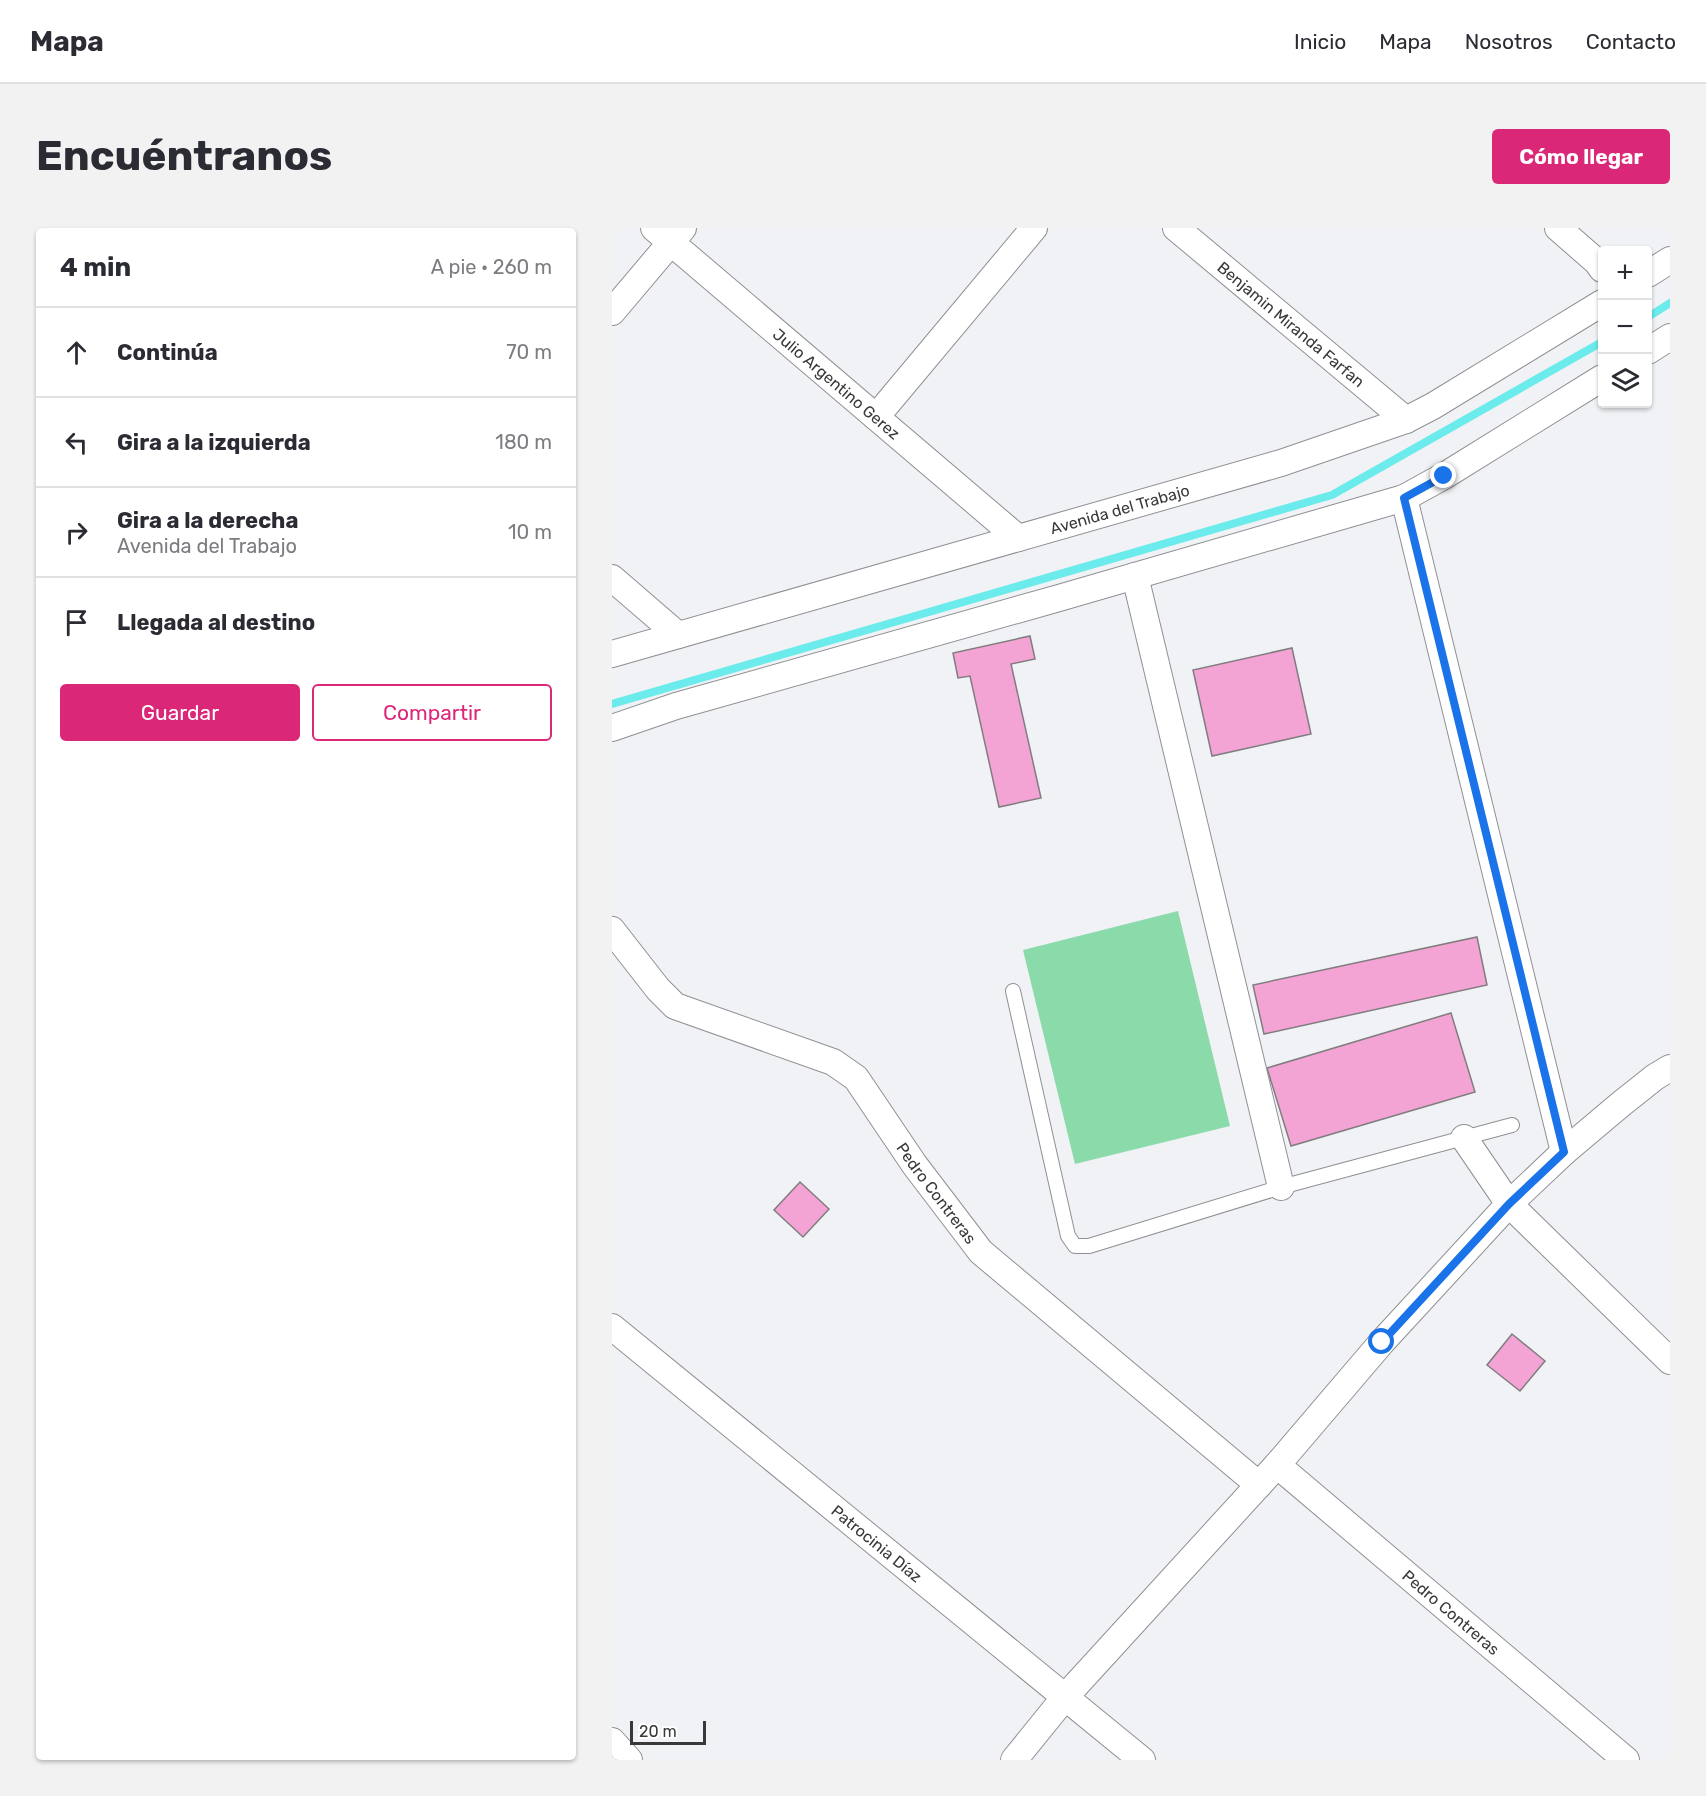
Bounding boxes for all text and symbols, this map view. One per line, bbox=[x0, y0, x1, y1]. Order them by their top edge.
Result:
text: Mapa bbox=[30, 25, 104, 58]
text: Inicio bbox=[1294, 29, 1346, 54]
text: Mapa bbox=[1379, 29, 1432, 54]
text: Nosotros bbox=[1465, 29, 1553, 54]
text: Contacto bbox=[1586, 29, 1676, 54]
button: Cómo llegar bbox=[1492, 129, 1670, 184]
text: Encuéntranos bbox=[36, 131, 332, 181]
map controls bbox=[1598, 246, 1652, 408]
button: + bbox=[1598, 246, 1652, 300]
text: 4 min bbox=[60, 252, 131, 283]
text: A pie · 260 m bbox=[431, 255, 552, 279]
street label: Benjamin Miranda Farfan bbox=[1214, 257, 1369, 391]
button: − bbox=[1598, 300, 1652, 354]
street label: Julio Argentino Gerez bbox=[769, 324, 904, 443]
icon: ahead bbox=[60, 336, 93, 369]
text: Continúa bbox=[117, 339, 218, 366]
text: 70 m bbox=[506, 340, 552, 364]
button: layers bbox=[1598, 354, 1652, 408]
icon: left bbox=[60, 426, 93, 459]
text: Gira a la izquierda bbox=[117, 429, 311, 456]
text: 180 m bbox=[495, 430, 552, 454]
route end bbox=[1430, 462, 1456, 488]
street label: Avenida del Trabajo bbox=[1048, 480, 1192, 538]
text: Gira a la derecha bbox=[117, 507, 298, 534]
icon: right bbox=[60, 516, 93, 549]
text: 10 m bbox=[508, 520, 552, 544]
text: Avenida del Trabajo bbox=[117, 534, 297, 558]
icon: arrive bbox=[60, 606, 93, 639]
text: Llegada al destino bbox=[117, 609, 315, 636]
button: Guardar bbox=[60, 684, 300, 741]
button: Compartir bbox=[312, 684, 552, 741]
street label: Pedro Contreras bbox=[893, 1139, 981, 1247]
route start bbox=[1368, 1328, 1394, 1354]
street label: Patrocinia Díaz bbox=[828, 1501, 926, 1586]
street label: Pedro Contreras bbox=[1399, 1566, 1504, 1659]
scale bar bbox=[630, 1718, 706, 1746]
text: 20 m bbox=[639, 1722, 677, 1741]

